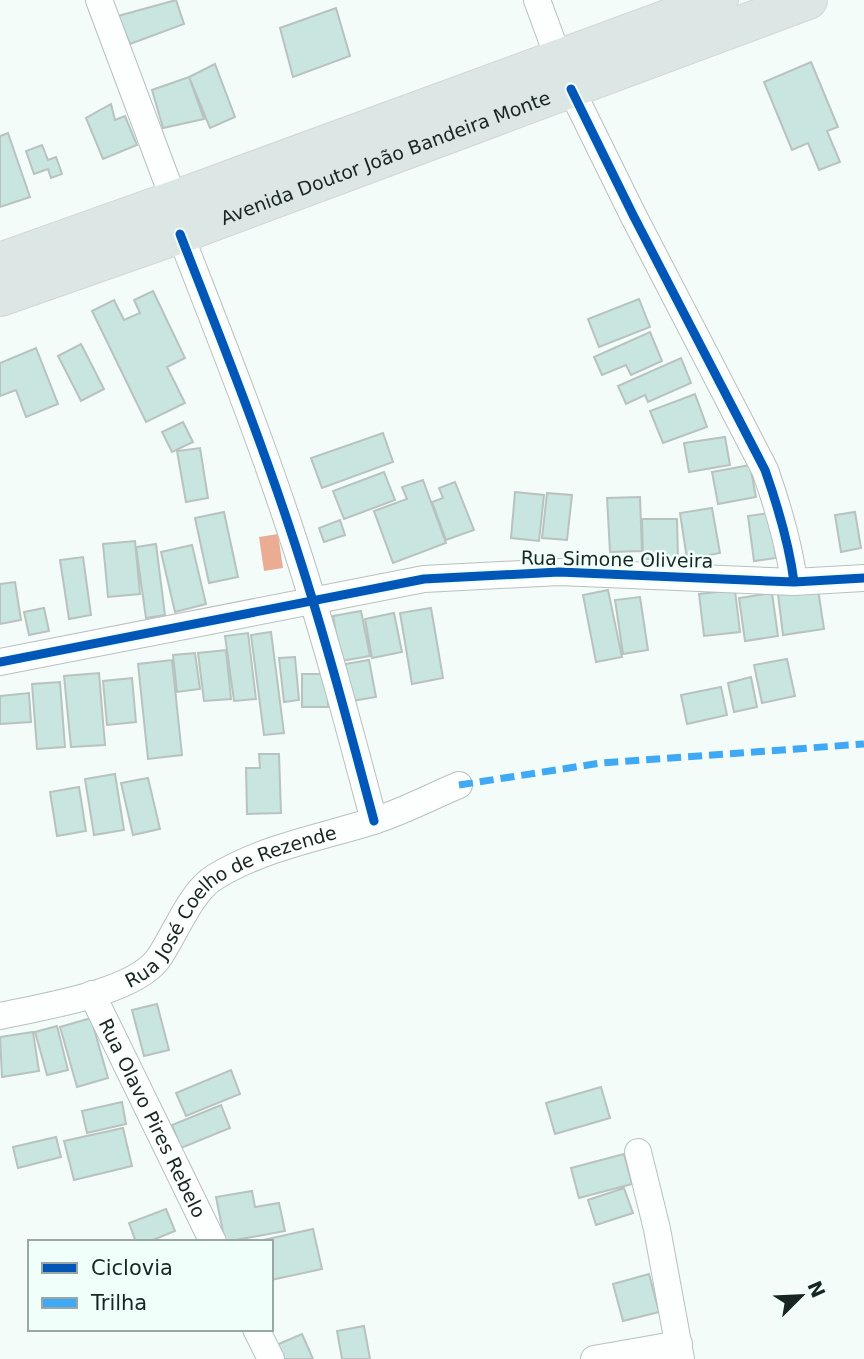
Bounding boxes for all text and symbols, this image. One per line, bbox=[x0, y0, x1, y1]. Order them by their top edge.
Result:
street label: Avenida Doutor João Bandeira Monte bbox=[218, 86, 553, 229]
street label: Rua Simone Oliveira bbox=[521, 546, 713, 572]
street label: Rua José Coelho de Rezende bbox=[121, 821, 339, 992]
street label: Rua Olavo Pires Rebelo bbox=[95, 1015, 210, 1221]
legend bbox=[28, 1240, 273, 1331]
text: Ciclovia bbox=[91, 1256, 173, 1280]
north arrow bbox=[766, 1261, 836, 1331]
text: N bbox=[803, 1277, 830, 1301]
text: Trilha bbox=[90, 1291, 147, 1315]

